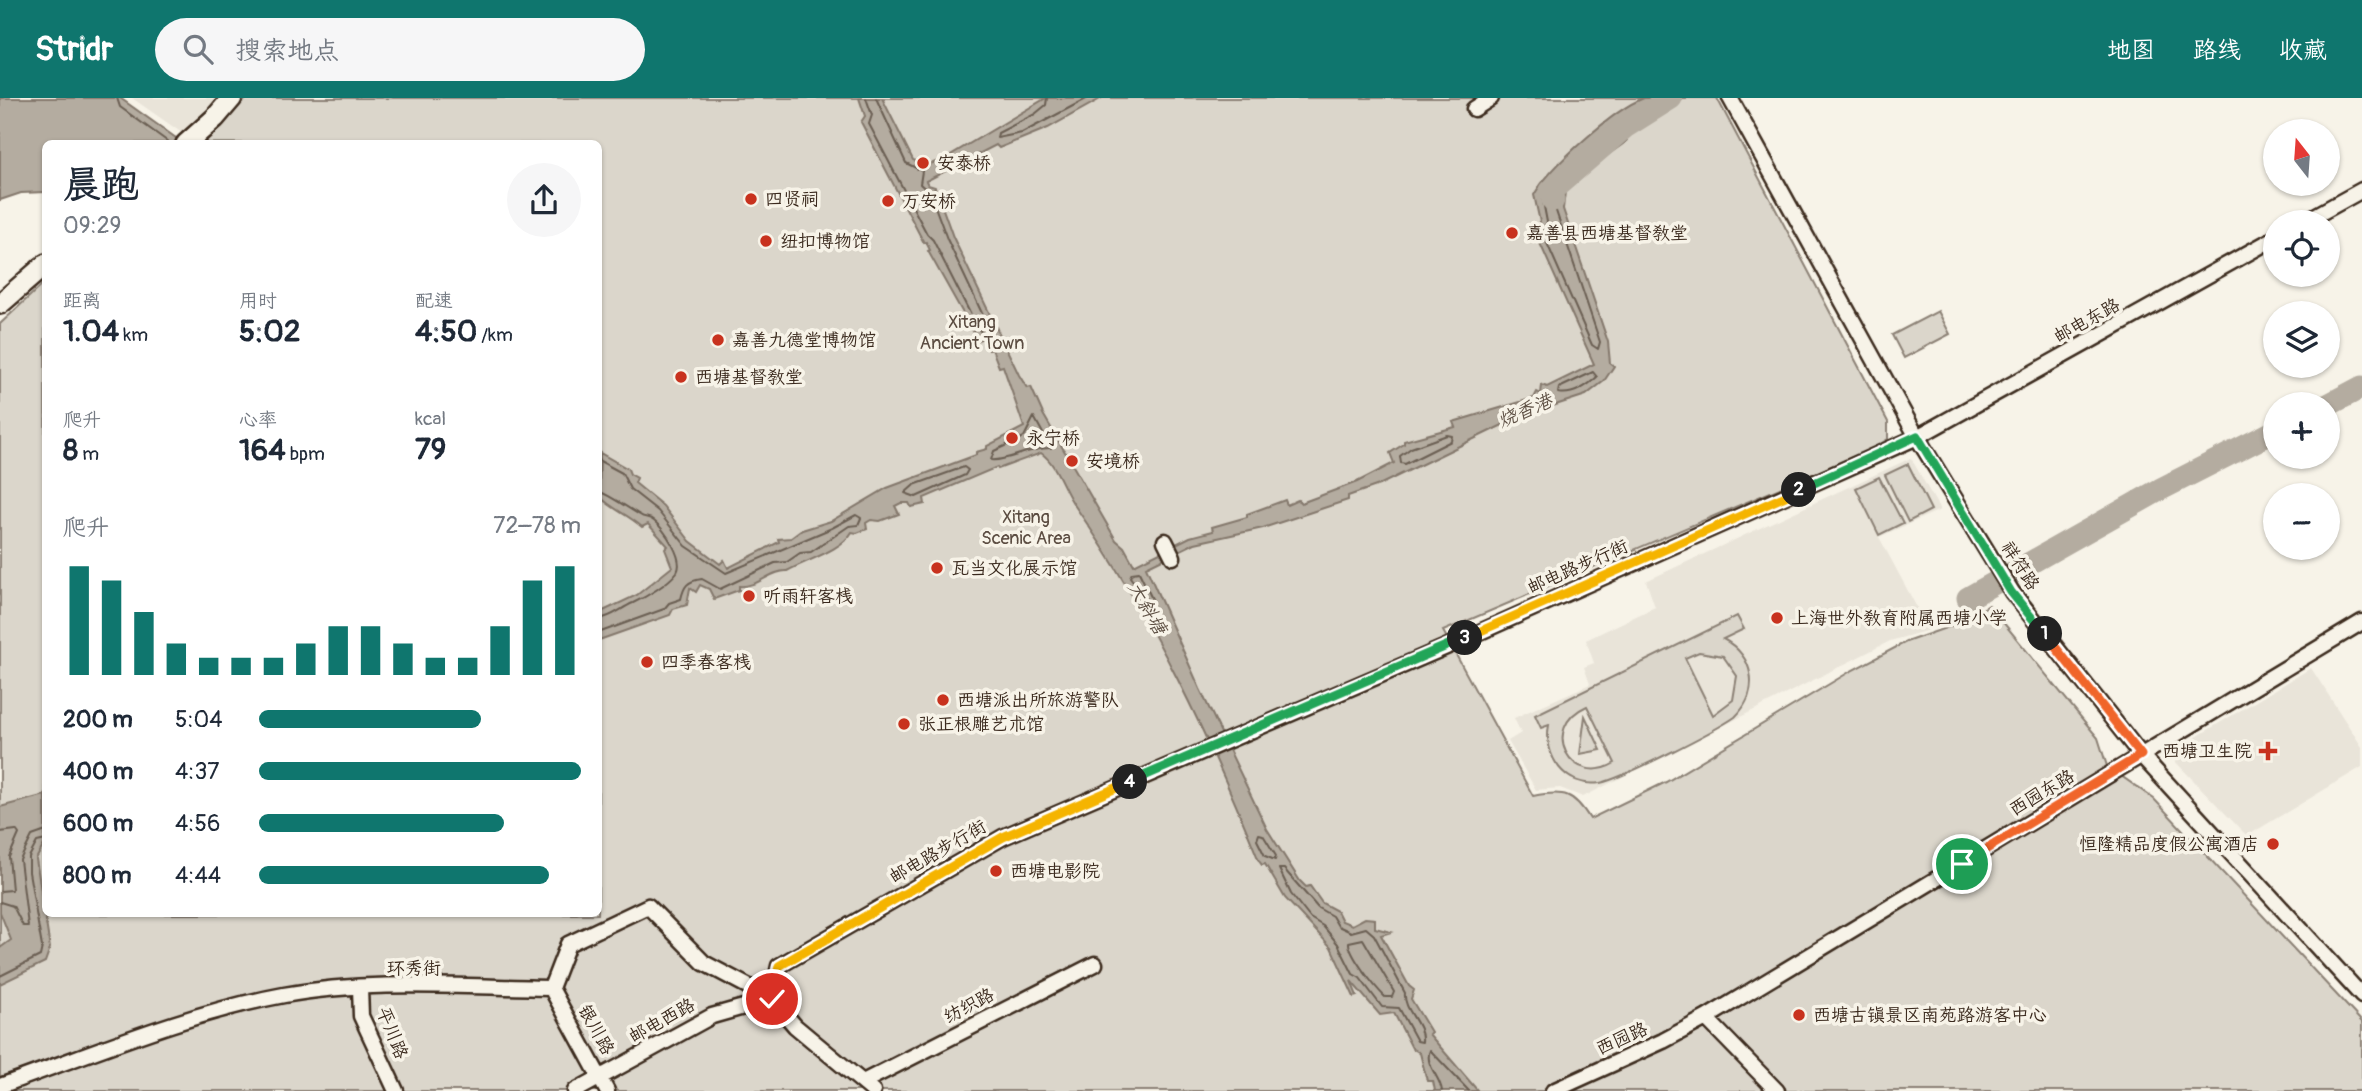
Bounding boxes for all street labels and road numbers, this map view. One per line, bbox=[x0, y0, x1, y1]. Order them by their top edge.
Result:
street label: 邮电东路 bbox=[2050, 293, 2124, 349]
street label: 邮电路步行街 bbox=[1524, 535, 1632, 599]
street label: 祥符路 bbox=[1996, 537, 2044, 595]
street label: 西园东路 bbox=[2005, 765, 2079, 821]
street label: 邮电路步行街 bbox=[885, 815, 991, 889]
street label: 环秀街 bbox=[387, 957, 441, 980]
street label: 纺织路 bbox=[940, 983, 998, 1029]
street label: 邮电西路 bbox=[625, 993, 699, 1049]
street label: 银川路 bbox=[573, 1001, 619, 1059]
street label: 平川路 bbox=[371, 1004, 413, 1062]
street label: 西园路 bbox=[1593, 1018, 1651, 1060]

